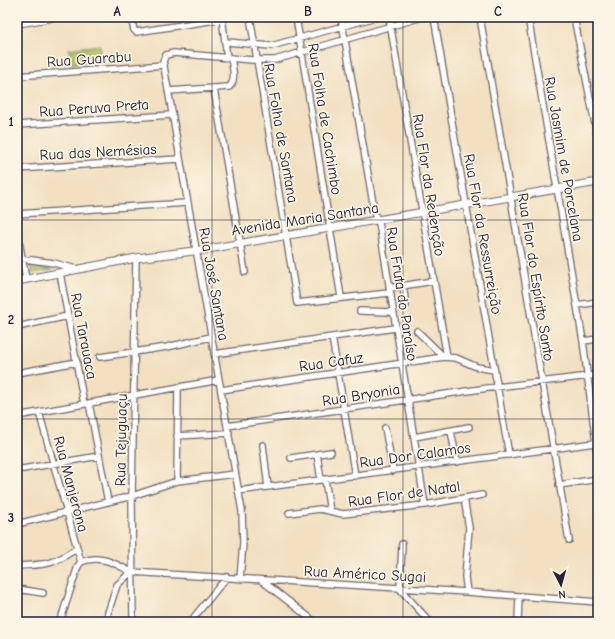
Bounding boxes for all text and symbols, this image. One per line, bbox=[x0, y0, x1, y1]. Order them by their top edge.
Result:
text: A bbox=[113, 4, 121, 19]
text: B bbox=[304, 4, 312, 19]
text: C bbox=[494, 4, 502, 19]
street label: Rua Folha de Cachimbo bbox=[304, 42, 346, 196]
street label: Rua Guarabu bbox=[46, 47, 132, 71]
street label: Rua Folha de Santana bbox=[260, 62, 302, 204]
street label: Rua Jasmim de Porcelana bbox=[541, 75, 587, 243]
street label: Rua Peruva Preta bbox=[38, 95, 150, 121]
street label: Rua Flor da Redenção bbox=[409, 113, 449, 258]
text: 1 bbox=[8, 114, 14, 129]
street label: Rua das Nemésias bbox=[39, 140, 157, 164]
street label: Rua Flor da Ressurreição bbox=[460, 152, 506, 316]
street label: Rua Flor do Espírito Santo bbox=[514, 192, 558, 362]
street label: Avenida Maria Santana bbox=[230, 198, 380, 240]
street label: Rua José Santana bbox=[195, 226, 233, 342]
street label: Rua Fruta do Paraíso bbox=[383, 226, 422, 362]
street label: Rua Tarauaca bbox=[67, 291, 101, 381]
text: 2 bbox=[8, 312, 14, 327]
street label: Rua Cafuz bbox=[298, 349, 365, 375]
street label: Rua Bryonia bbox=[321, 380, 401, 410]
street label: Rua Tejuguaçu bbox=[111, 393, 131, 487]
street label: Rua Manjerona bbox=[50, 434, 92, 534]
street label: Rua Dor Calamos bbox=[358, 438, 472, 472]
street label: Rua Flor de Natal bbox=[347, 477, 461, 511]
text: 3 bbox=[8, 510, 14, 525]
street label: Rua Américo Sugai bbox=[303, 562, 427, 586]
north arrow bbox=[541, 565, 581, 605]
text: N bbox=[558, 588, 566, 601]

